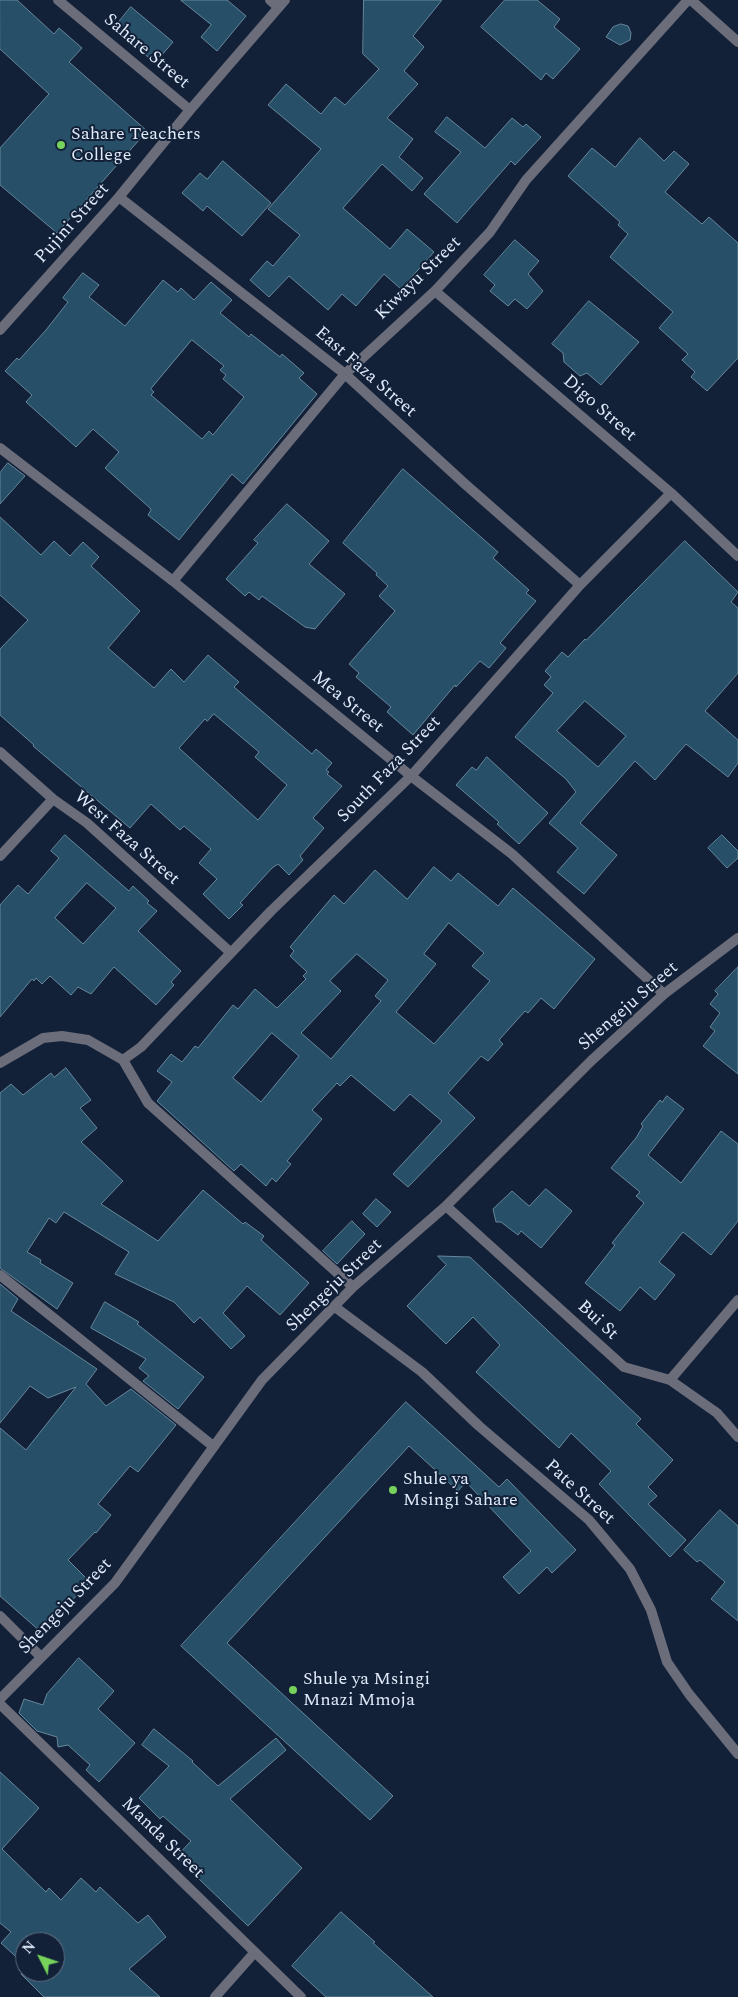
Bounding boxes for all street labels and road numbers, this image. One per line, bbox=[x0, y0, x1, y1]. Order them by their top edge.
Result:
street label: Sahare Street bbox=[99, 10, 193, 94]
street label: Pujini Street bbox=[31, 179, 115, 269]
street label: Kiwayu Street bbox=[372, 233, 466, 325]
street label: East Faza Street bbox=[310, 323, 420, 423]
street label: Digo Street bbox=[558, 371, 640, 447]
street label: Mea Street bbox=[307, 667, 387, 739]
street label: South Faza Street bbox=[334, 712, 446, 828]
street label: West Faza Street bbox=[69, 787, 183, 891]
street label: Shengeju Street bbox=[575, 958, 683, 1056]
street label: Shengeju Street bbox=[283, 1235, 387, 1337]
street label: Bui St bbox=[572, 1297, 622, 1345]
street label: Pate Street bbox=[540, 1456, 618, 1530]
street label: Shengeju Street bbox=[15, 1555, 117, 1659]
street label: Manda Street bbox=[116, 1794, 208, 1884]

